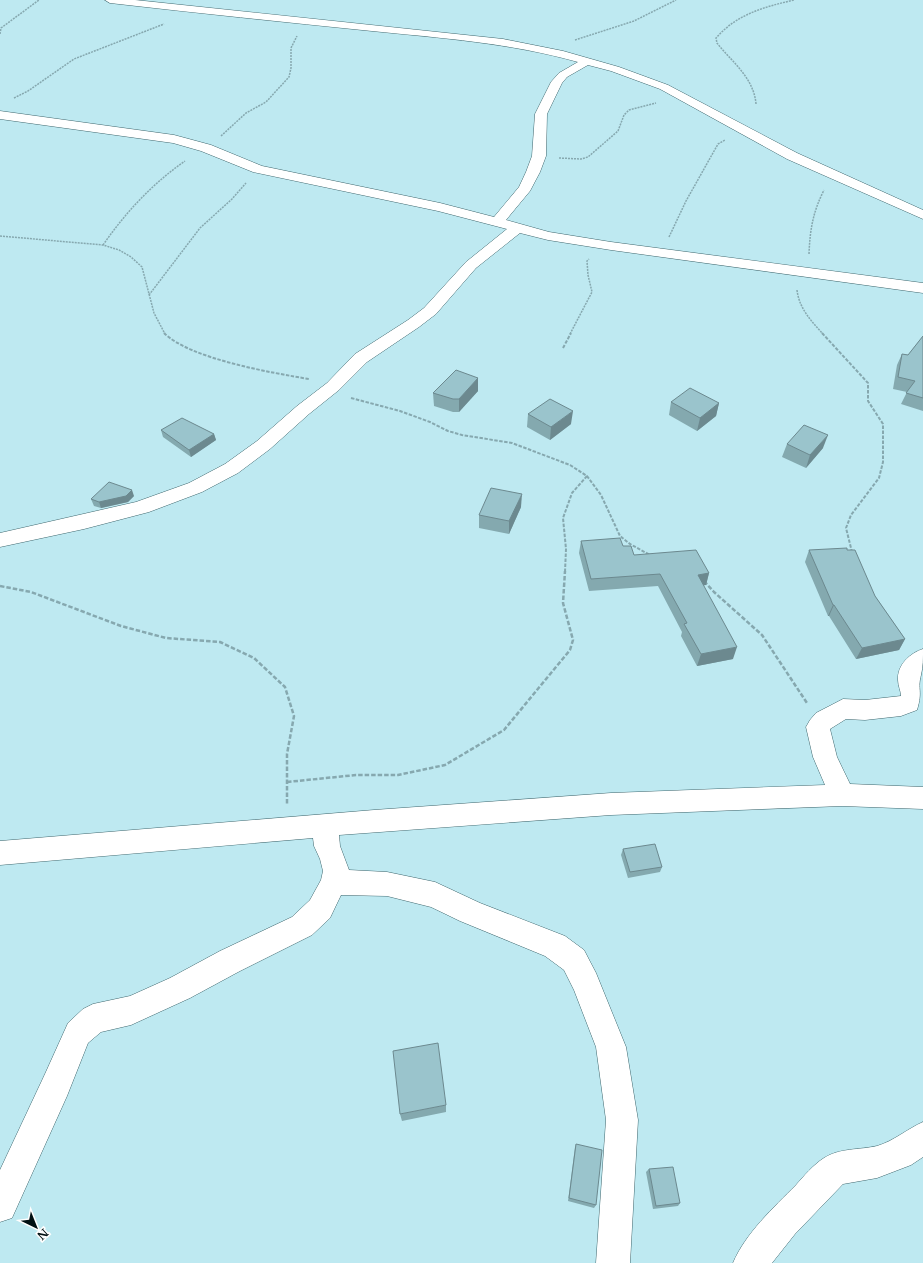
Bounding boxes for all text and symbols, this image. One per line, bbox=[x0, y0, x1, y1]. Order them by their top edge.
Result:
north arrow bbox=[16, 1207, 56, 1247]
text: N bbox=[34, 1226, 51, 1243]

